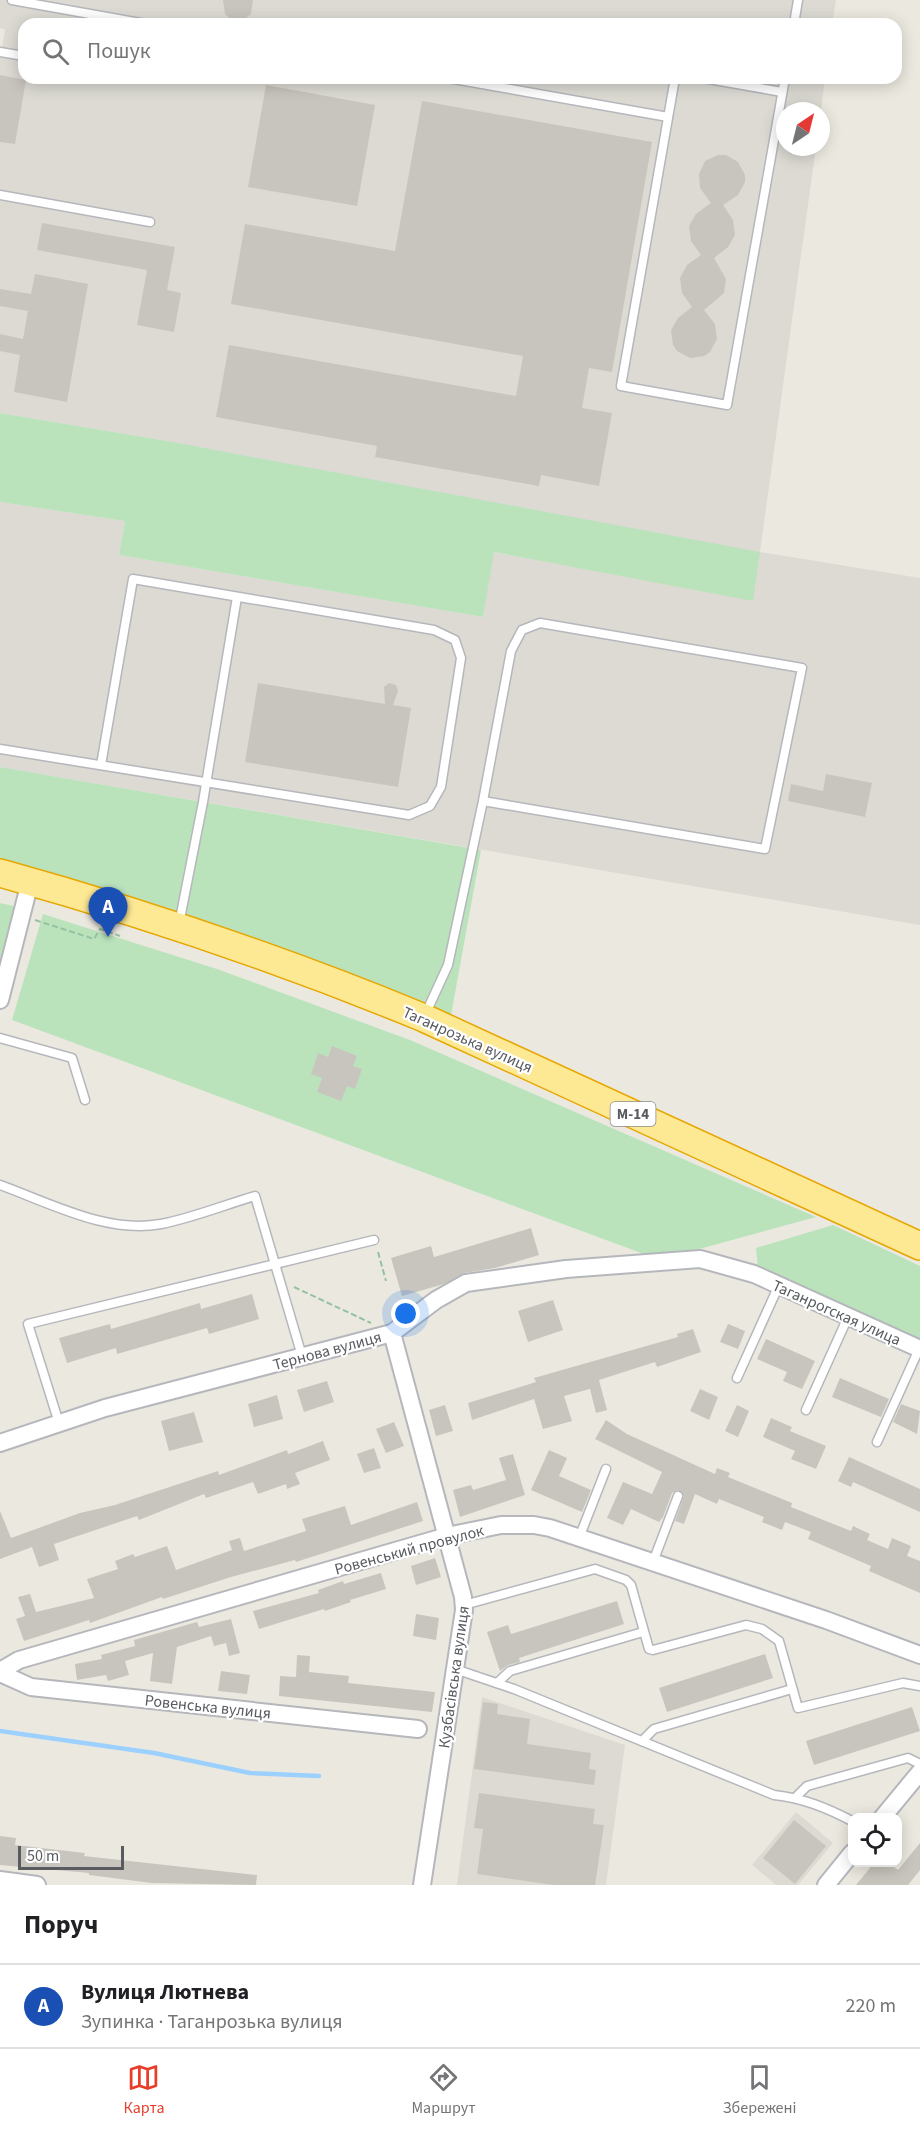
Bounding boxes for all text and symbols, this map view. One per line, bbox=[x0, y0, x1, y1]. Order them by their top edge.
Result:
search box bbox=[18, 18, 902, 84]
icon: search bbox=[39, 35, 72, 68]
text: Пошук bbox=[87, 35, 151, 67]
north arrow bbox=[776, 102, 830, 156]
pin: A bbox=[88, 888, 128, 937]
street label: Таганрозька вулиця bbox=[399, 1001, 536, 1078]
road number: М-14 bbox=[610, 1102, 656, 1126]
street label: Таганрогская улица bbox=[769, 1275, 904, 1351]
your location bbox=[391, 1299, 420, 1328]
street label: Тернова вулиця bbox=[271, 1326, 384, 1376]
street label: Ровенський провулок bbox=[332, 1519, 486, 1580]
street label: Кузбасівська вулиця bbox=[433, 1604, 475, 1750]
street label: Ровенська вулиця bbox=[144, 1689, 272, 1725]
map controls bbox=[848, 1813, 902, 1867]
button: locate bbox=[848, 1813, 902, 1867]
scale bar bbox=[18, 1843, 124, 1870]
text: 50 m bbox=[27, 1845, 59, 1867]
text: Поруч bbox=[24, 1906, 98, 1943]
text: Вулиця Лютнева bbox=[81, 1976, 249, 2008]
text: A bbox=[38, 1992, 49, 2020]
text: 220 m bbox=[846, 1992, 896, 2020]
text: Зупинка · Таганрозька вулиця bbox=[81, 2008, 343, 2036]
tab: Карта bbox=[123, 2061, 165, 2119]
tab: Маршрут bbox=[411, 2061, 476, 2119]
tab: Збережені bbox=[723, 2061, 796, 2119]

